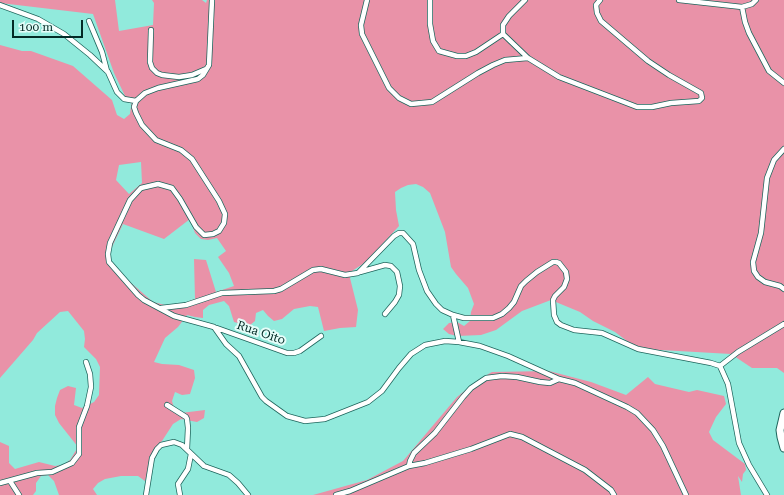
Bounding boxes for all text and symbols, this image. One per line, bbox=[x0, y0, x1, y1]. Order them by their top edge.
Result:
scale bar bbox=[14, 12, 85, 38]
text: 100 m bbox=[19, 20, 53, 34]
street label: Rua Oito bbox=[235, 318, 287, 348]

